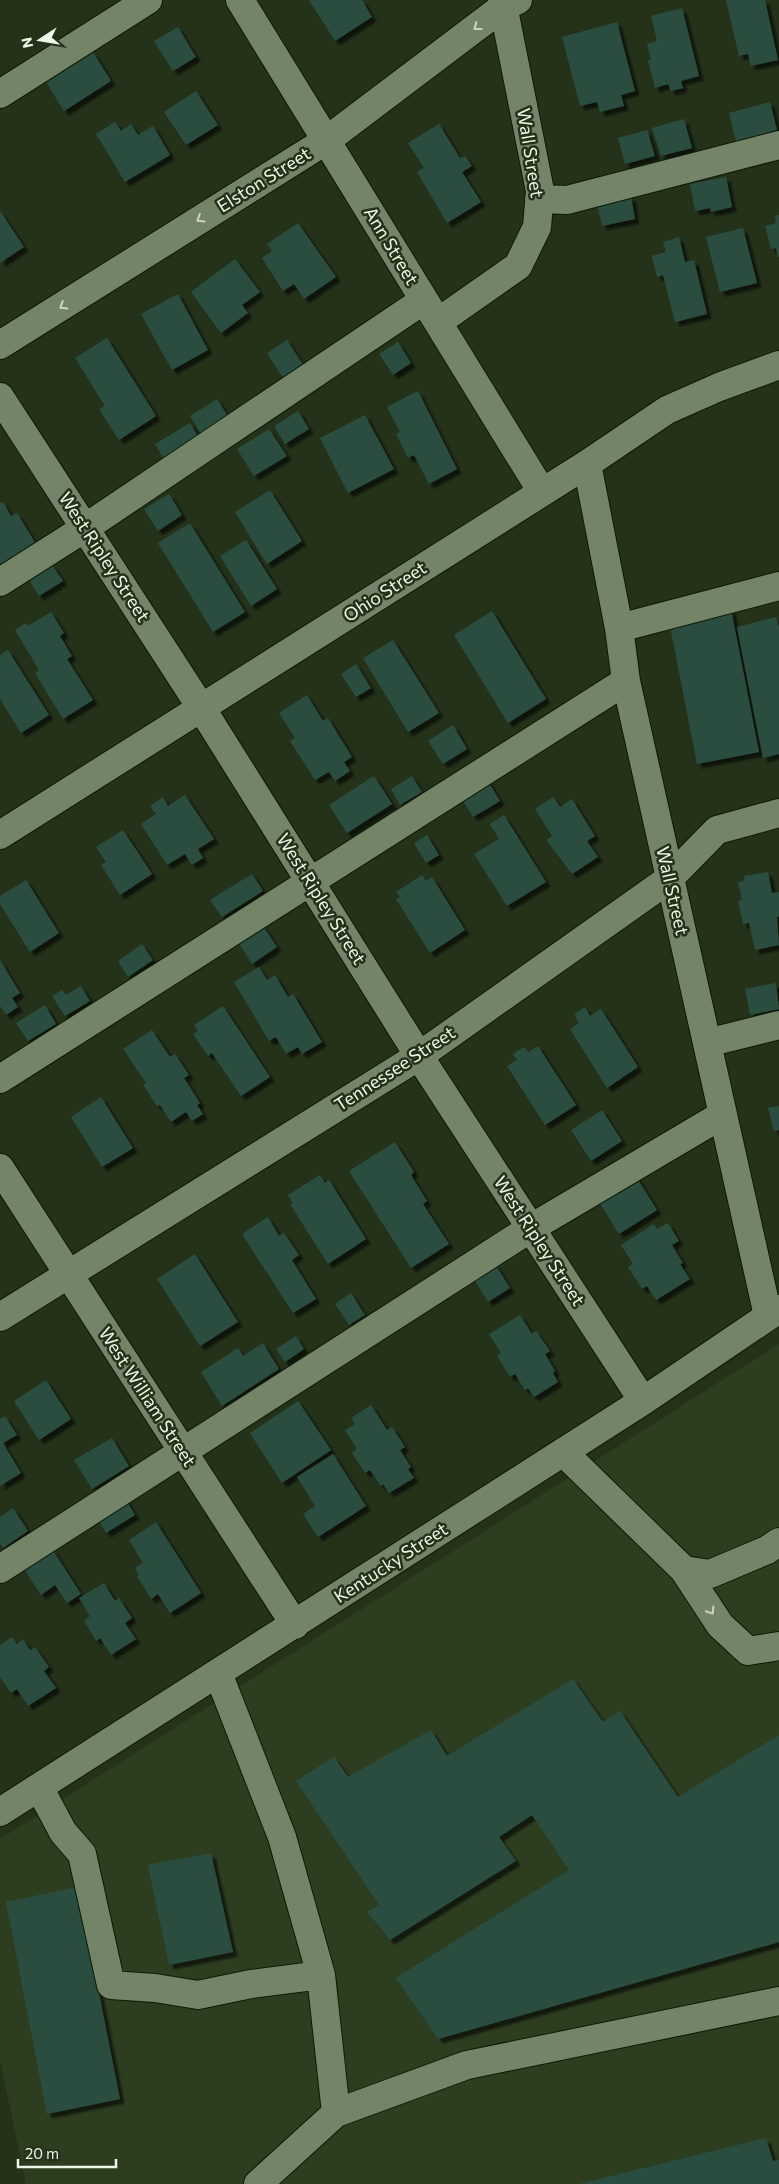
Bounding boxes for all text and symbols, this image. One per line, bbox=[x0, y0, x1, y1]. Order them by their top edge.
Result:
north arrow bbox=[15, 15, 65, 65]
one-way arrow bbox=[473, 21, 483, 30]
text: N bbox=[17, 36, 36, 50]
street label: Wall Street bbox=[513, 107, 549, 199]
street label: Elston Street bbox=[213, 142, 314, 217]
street label: Ann Street bbox=[360, 202, 424, 289]
one-way arrow bbox=[197, 213, 206, 223]
one-way arrow bbox=[59, 300, 68, 309]
street label: West Ripley Street bbox=[55, 487, 155, 626]
street label: Ohio Street bbox=[339, 556, 430, 626]
street label: West Ripley Street bbox=[273, 829, 371, 968]
street label: Wall Street bbox=[652, 844, 694, 937]
street label: Tennessee Street bbox=[330, 1021, 459, 1115]
street label: West Ripley Street bbox=[490, 1171, 590, 1310]
street label: West William Street bbox=[95, 1323, 201, 1470]
street label: Kentucky Street bbox=[330, 1517, 451, 1607]
one-way arrow bbox=[705, 1605, 714, 1615]
scale bar bbox=[18, 2136, 115, 2168]
text: 20 m bbox=[25, 2144, 59, 2162]

